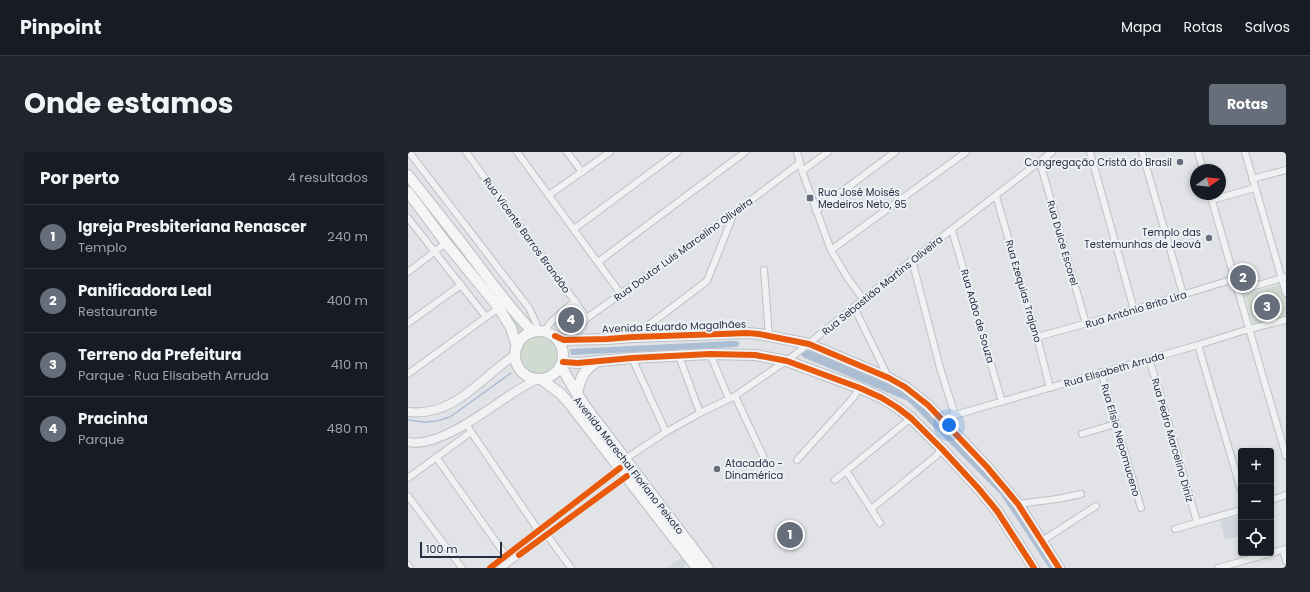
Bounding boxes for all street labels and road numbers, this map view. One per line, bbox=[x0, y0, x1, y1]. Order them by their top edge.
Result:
street label: Rua Vicente Barros Brandão bbox=[479, 174, 574, 296]
street label: Rua Doutor Luís Marcelino Oliveira bbox=[611, 194, 756, 305]
street label: Rua Dulce Escorel bbox=[1043, 199, 1082, 288]
street label: Rua Sebastião Martins Oliveira bbox=[819, 232, 946, 339]
street label: Rua Ezequias Trajano bbox=[1002, 238, 1045, 344]
street label: Rua Adão de Souza bbox=[957, 268, 998, 365]
street label: Rua António Brito Lira bbox=[1084, 287, 1189, 332]
street label: Avenida Eduardo Magalhães bbox=[602, 316, 746, 337]
street label: Rua Elisabeth Arruda bbox=[1062, 348, 1166, 391]
street label: Rua Pedro Marcelino Diniz bbox=[1148, 376, 1198, 504]
street label: Rua Elísio Nepomuceno bbox=[1097, 382, 1144, 498]
street label: Avenida Marechal Floriano Peixoto bbox=[570, 393, 687, 537]

